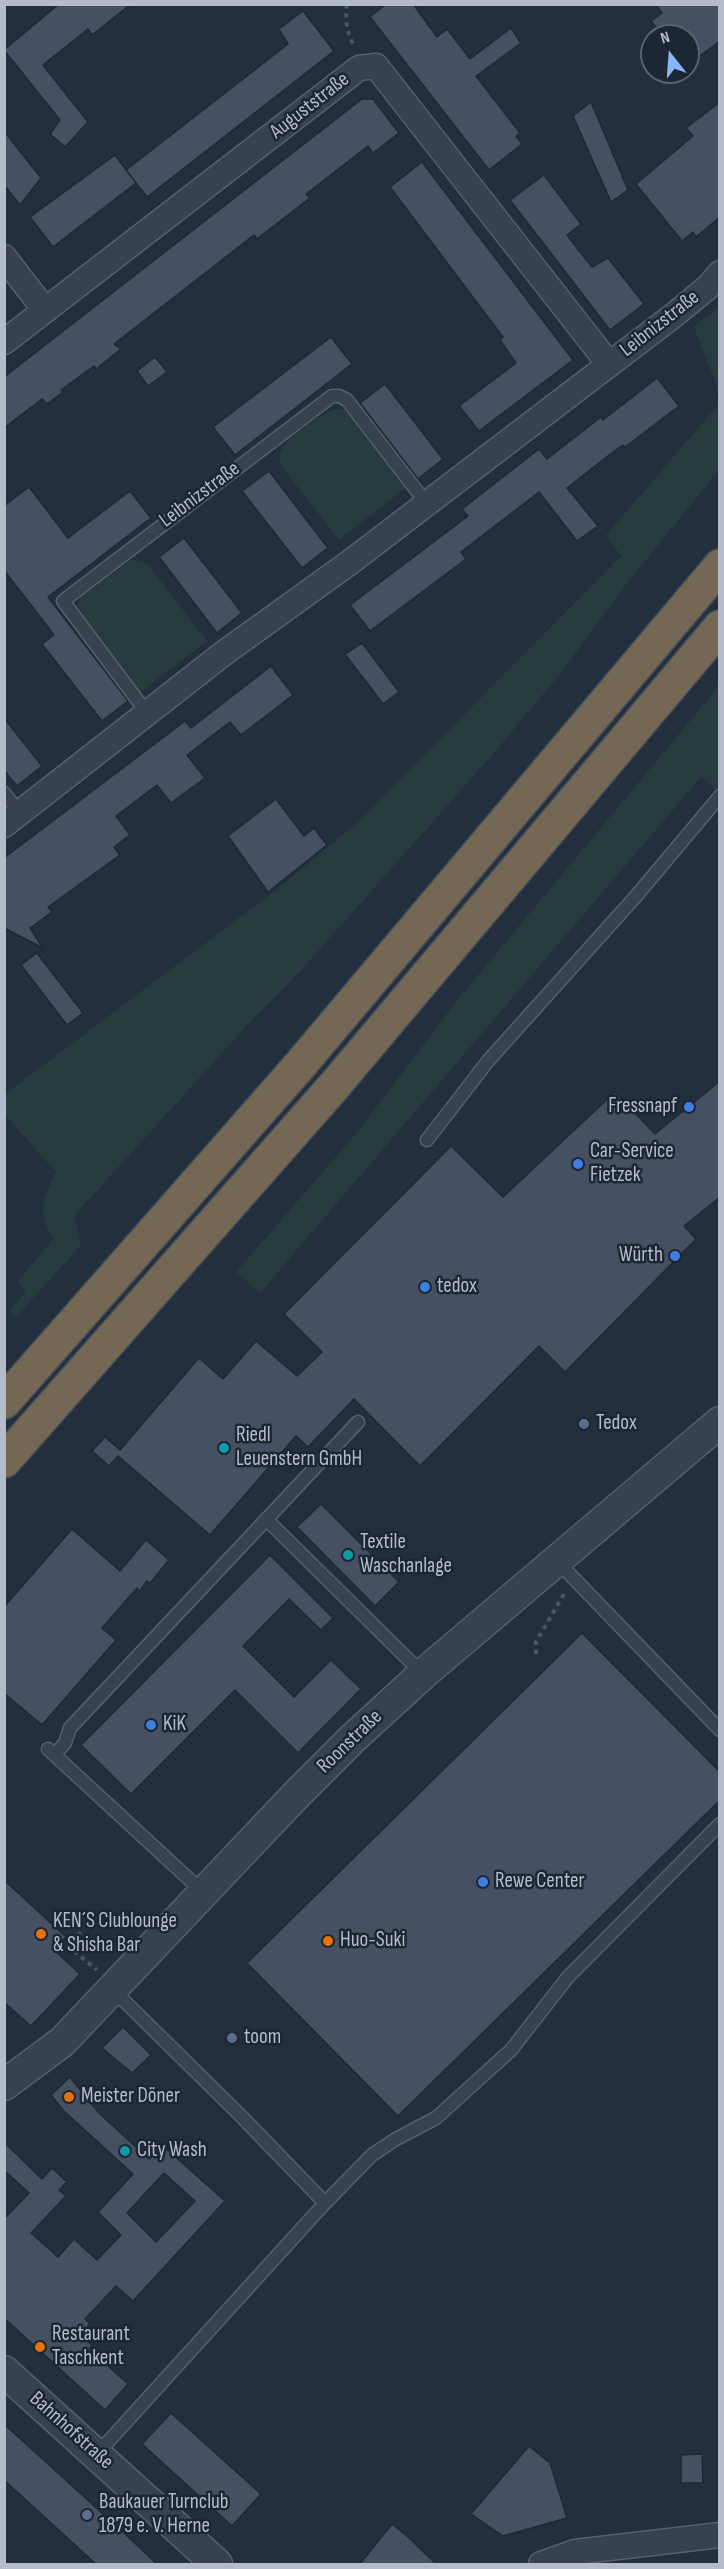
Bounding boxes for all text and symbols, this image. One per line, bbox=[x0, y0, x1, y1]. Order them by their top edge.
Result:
north arrow bbox=[640, 24, 700, 84]
text: N bbox=[658, 28, 672, 49]
street label: Auguststraße bbox=[265, 67, 355, 145]
street label: Leibnizstraße bbox=[615, 285, 705, 363]
street label: Leibnizstraße bbox=[155, 457, 245, 533]
place label: Fressnapf bbox=[608, 1094, 677, 1120]
marker: Fressnapf bbox=[682, 1100, 696, 1114]
place label: Car-Service Fietzek bbox=[590, 1139, 674, 1189]
marker: Car-Service Fietzek bbox=[571, 1157, 585, 1171]
place label: Würth bbox=[619, 1243, 663, 1269]
marker: Würth bbox=[668, 1249, 682, 1263]
place label: tedox bbox=[437, 1274, 477, 1300]
marker: tedox bbox=[418, 1280, 432, 1294]
place label: Tedox bbox=[596, 1411, 637, 1437]
marker: Tedox bbox=[577, 1417, 591, 1431]
place label: Riedl Leuenstern GmbH bbox=[236, 1423, 362, 1473]
marker: Riedl Leuenstern GmbH bbox=[217, 1441, 231, 1455]
place label: Textile Waschanlage bbox=[360, 1530, 452, 1580]
marker: Textile Waschanlage bbox=[341, 1548, 355, 1562]
street label: Roonstraße bbox=[312, 1705, 388, 1779]
place label: KiK bbox=[163, 1712, 186, 1738]
marker: KiK bbox=[144, 1718, 158, 1732]
place label: Rewe Center bbox=[495, 1869, 585, 1895]
marker: Rewe Center bbox=[476, 1875, 490, 1889]
place label: KEN´S Clublounge & Shisha Bar bbox=[53, 1909, 177, 1959]
marker: KEN´S Clublounge & Shisha Bar bbox=[34, 1927, 48, 1941]
place label: Huo-Suki bbox=[340, 1928, 405, 1954]
marker: Huo-Suki bbox=[321, 1934, 335, 1948]
place label: toom bbox=[244, 2025, 281, 2051]
marker: toom bbox=[225, 2031, 239, 2045]
place label: Meister Döner bbox=[81, 2084, 180, 2110]
marker: Meister Döner bbox=[62, 2090, 76, 2104]
place label: City Wash bbox=[137, 2138, 207, 2164]
marker: City Wash bbox=[118, 2144, 132, 2158]
place label: Restaurant Taschkent bbox=[52, 2322, 130, 2372]
marker: Restaurant Taschkent bbox=[33, 2340, 47, 2354]
street label: Bahnhofstraße bbox=[24, 2387, 118, 2475]
place label: Baukauer Turnclub 1879 e. V. Herne bbox=[99, 2490, 229, 2540]
marker: Baukauer Turnclub 1879 e. V. Herne bbox=[80, 2508, 94, 2522]

